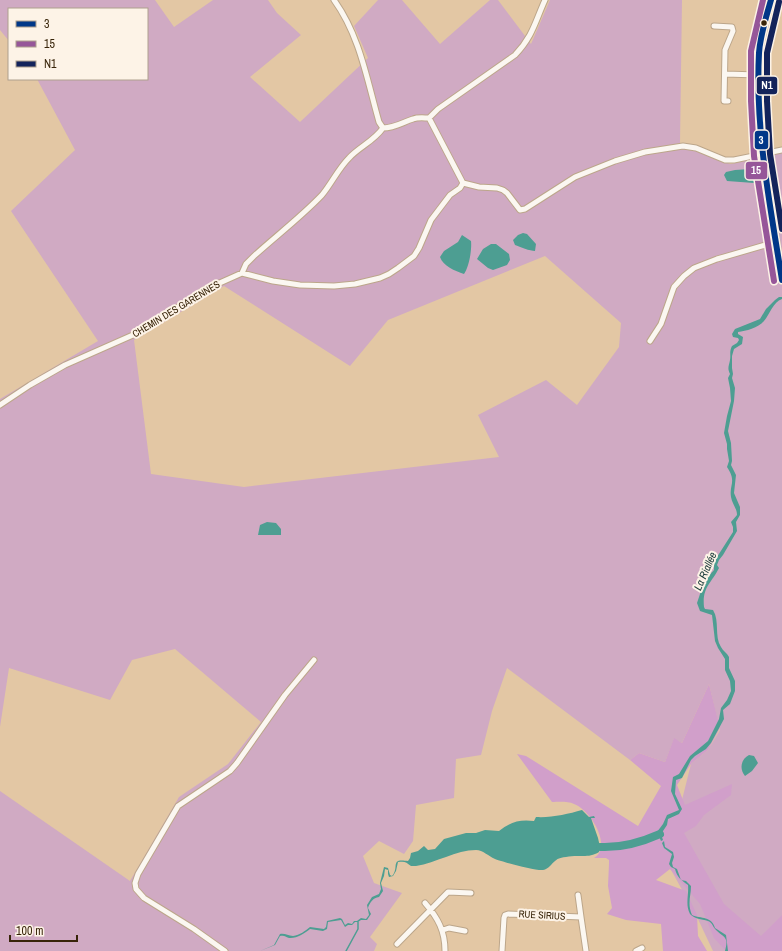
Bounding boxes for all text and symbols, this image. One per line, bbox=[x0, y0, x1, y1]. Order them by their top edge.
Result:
legend bbox=[8, 8, 148, 80]
text: 3 bbox=[44, 16, 49, 32]
unlabelled marker bbox=[759, 18, 769, 28]
text: 15 bbox=[44, 36, 55, 52]
text: N1 bbox=[44, 56, 57, 72]
line badge: N1 bbox=[756, 76, 778, 95]
text: N1 bbox=[761, 78, 773, 92]
line badge: 3 bbox=[754, 130, 769, 150]
text: 3 bbox=[758, 133, 764, 147]
line badge: 15 bbox=[745, 161, 768, 180]
text: 15 bbox=[751, 163, 761, 177]
street label: CHEMIN DES GARENNES bbox=[130, 277, 223, 340]
water label: La Riallée bbox=[690, 550, 720, 592]
street label: RUE SIRIUS bbox=[518, 907, 566, 923]
scale bar bbox=[10, 917, 77, 943]
text: 100 m bbox=[16, 923, 43, 939]

